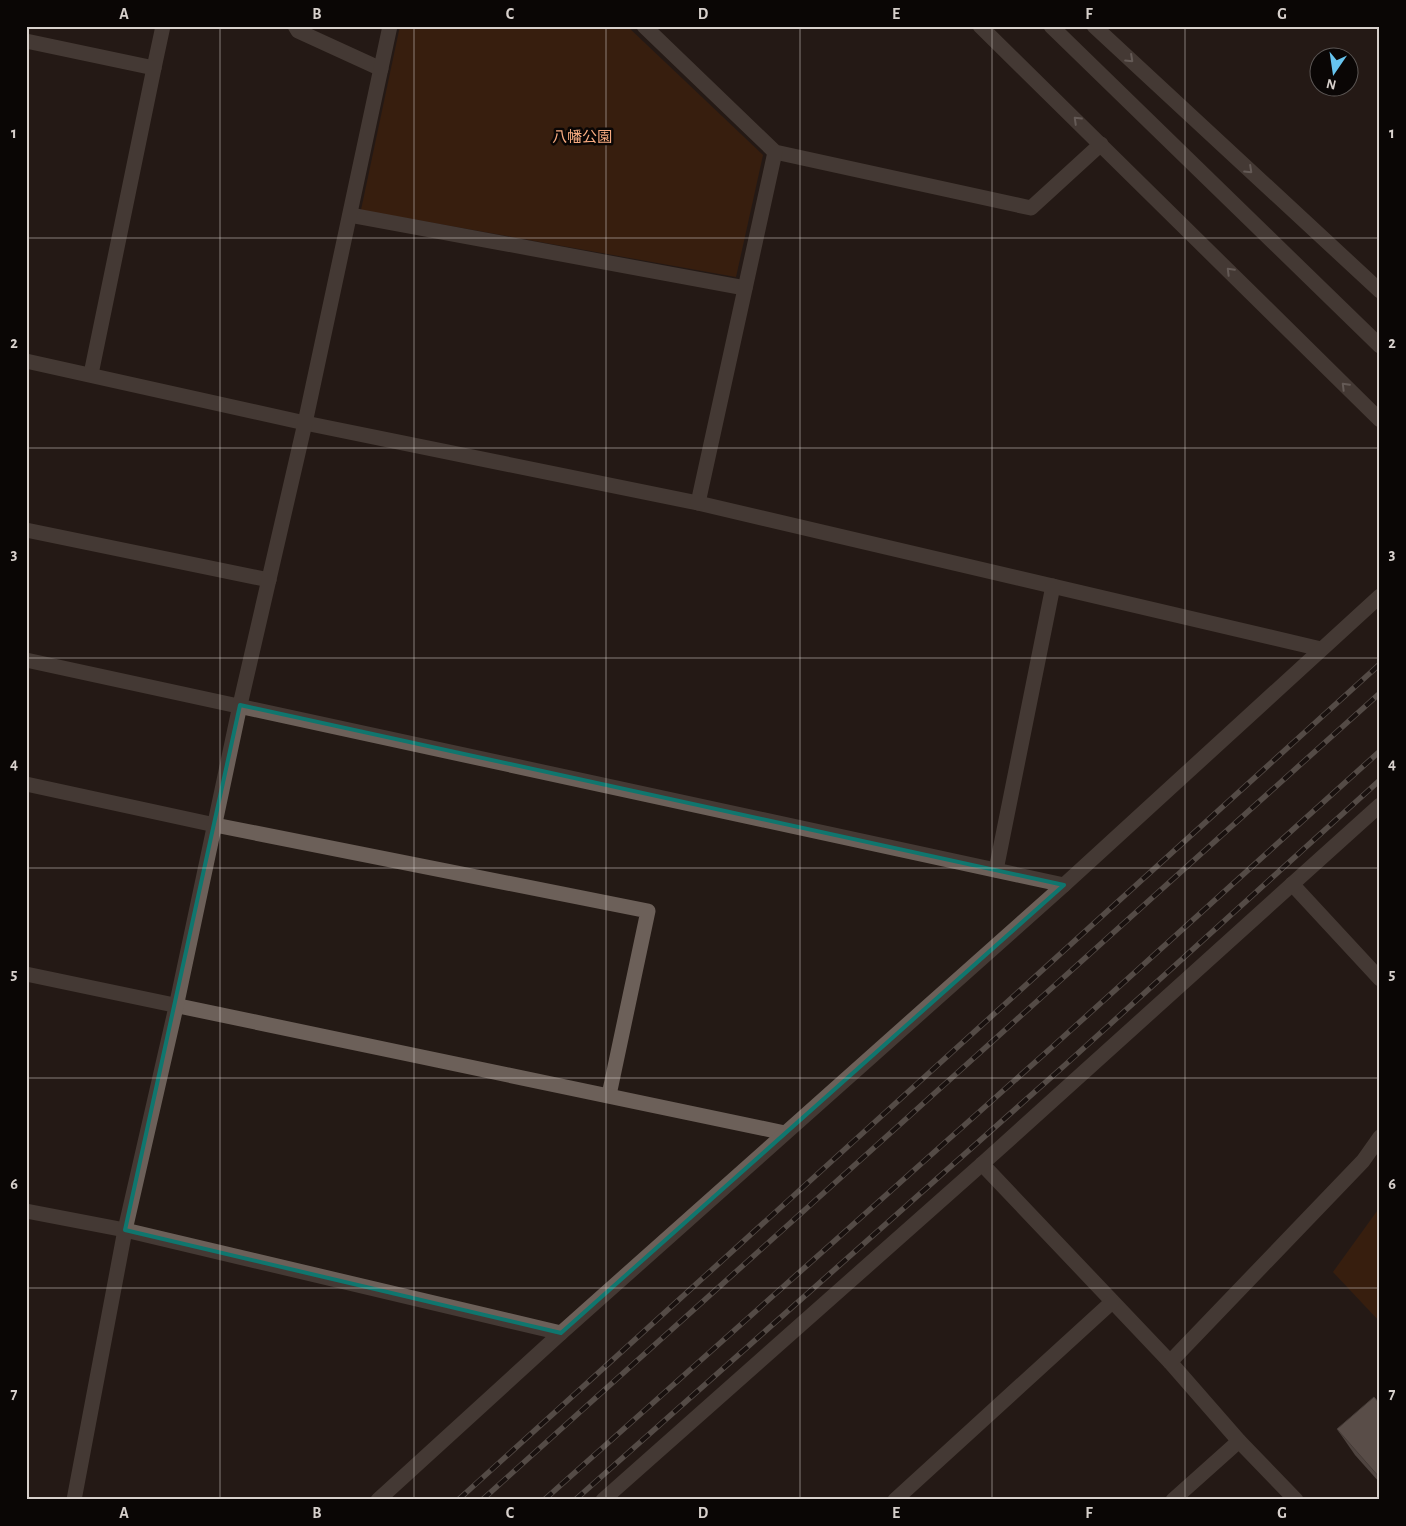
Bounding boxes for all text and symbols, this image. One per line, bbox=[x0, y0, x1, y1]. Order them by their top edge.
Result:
text: A bbox=[119, 6, 129, 22]
text: B bbox=[312, 6, 322, 22]
text: C bbox=[506, 6, 515, 22]
text: D bbox=[698, 6, 709, 22]
text: E bbox=[892, 6, 900, 22]
text: F bbox=[1085, 6, 1093, 22]
text: G bbox=[1277, 6, 1287, 22]
north arrow bbox=[1308, 48, 1358, 98]
one-way arrow bbox=[1124, 53, 1133, 62]
text: N bbox=[1325, 76, 1338, 92]
one-way arrow bbox=[1073, 117, 1082, 126]
text: 1 bbox=[11, 125, 17, 141]
text: 1 bbox=[1389, 125, 1395, 141]
park label: 八幡公園 bbox=[552, 129, 612, 145]
one-way arrow bbox=[1243, 164, 1252, 173]
one-way arrow bbox=[1226, 268, 1235, 277]
text: 2 bbox=[10, 335, 18, 351]
text: 2 bbox=[1388, 335, 1396, 351]
one-way arrow bbox=[1342, 382, 1351, 391]
text: 3 bbox=[11, 546, 18, 562]
text: 3 bbox=[1389, 546, 1396, 562]
text: 4 bbox=[10, 756, 18, 772]
text: 4 bbox=[1388, 756, 1396, 772]
text: 5 bbox=[11, 966, 18, 982]
text: 5 bbox=[1389, 966, 1396, 982]
text: 6 bbox=[10, 1176, 18, 1192]
text: 6 bbox=[1388, 1176, 1396, 1192]
text: 7 bbox=[11, 1386, 18, 1402]
text: 7 bbox=[1389, 1386, 1396, 1402]
text: A bbox=[119, 1505, 129, 1521]
text: B bbox=[312, 1505, 322, 1521]
text: C bbox=[506, 1505, 515, 1521]
text: D bbox=[698, 1505, 709, 1521]
text: E bbox=[892, 1505, 900, 1521]
text: F bbox=[1085, 1505, 1093, 1521]
text: G bbox=[1277, 1505, 1287, 1521]

